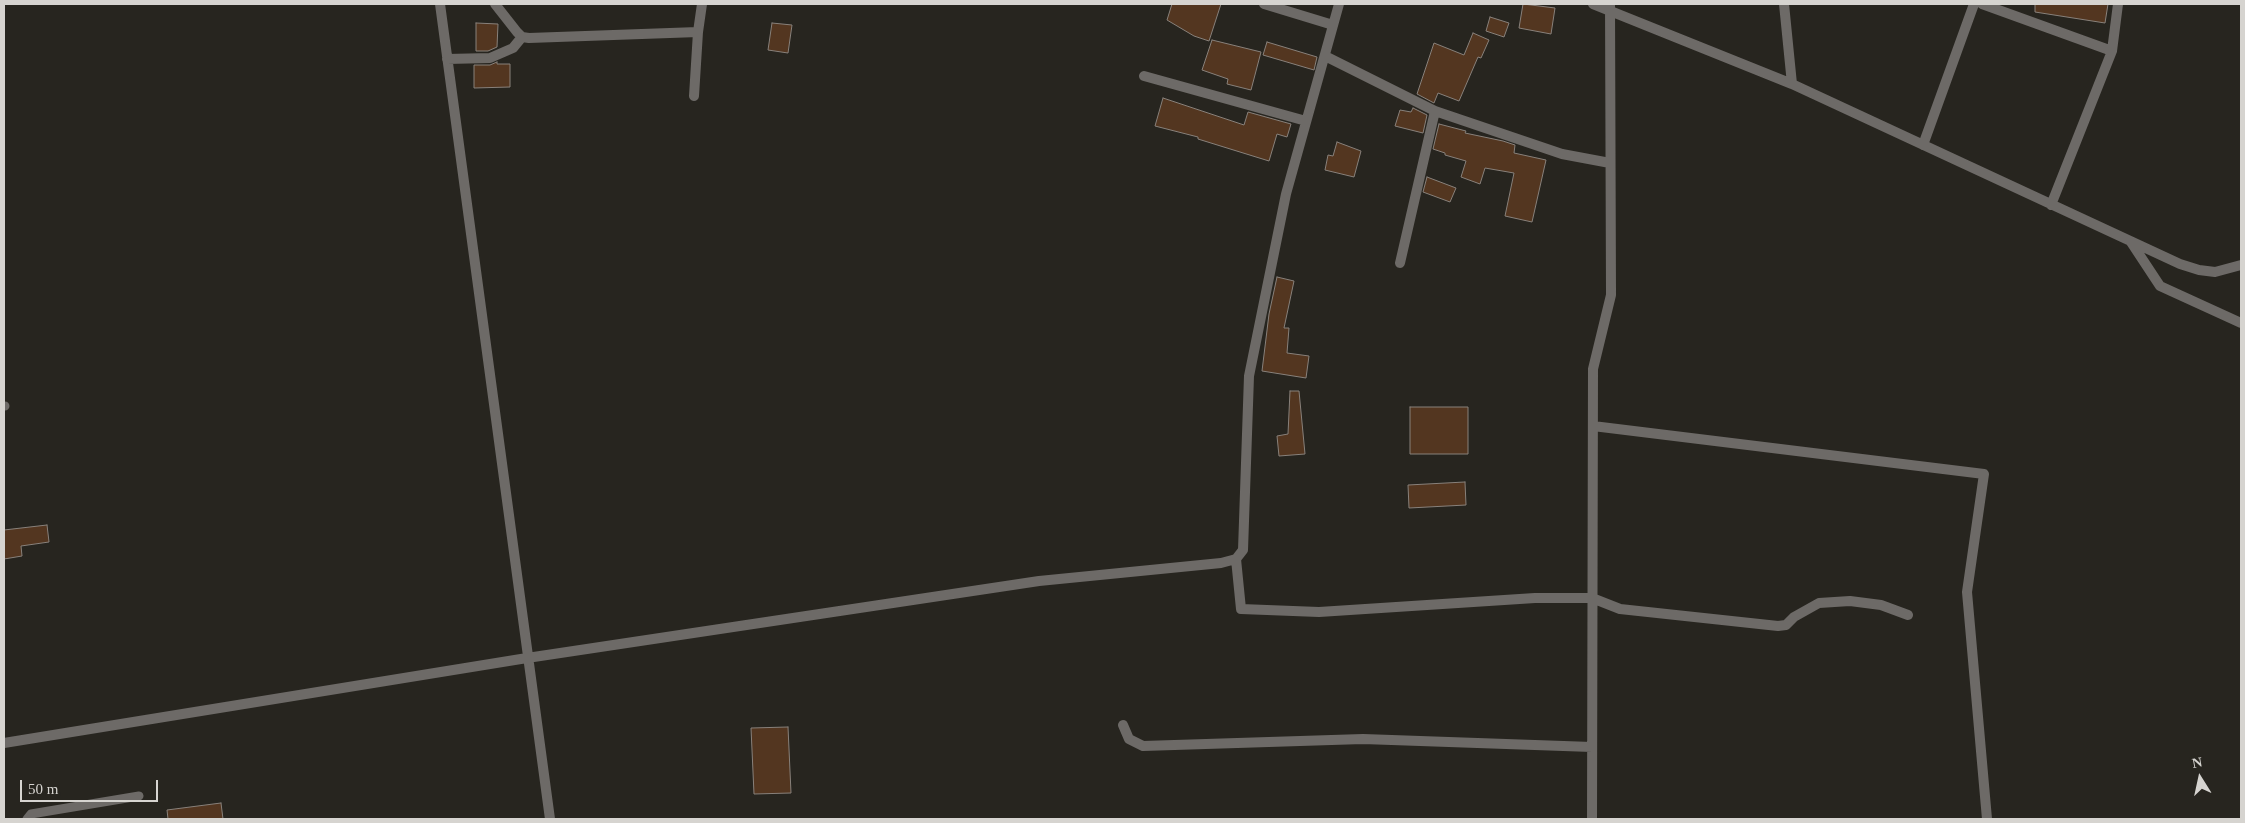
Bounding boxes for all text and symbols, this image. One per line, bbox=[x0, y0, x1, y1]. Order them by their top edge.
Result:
north arrow bbox=[2175, 753, 2225, 803]
text: N bbox=[2191, 754, 2204, 771]
scale bar bbox=[22, 770, 160, 802]
text: 50 m bbox=[28, 781, 58, 797]

